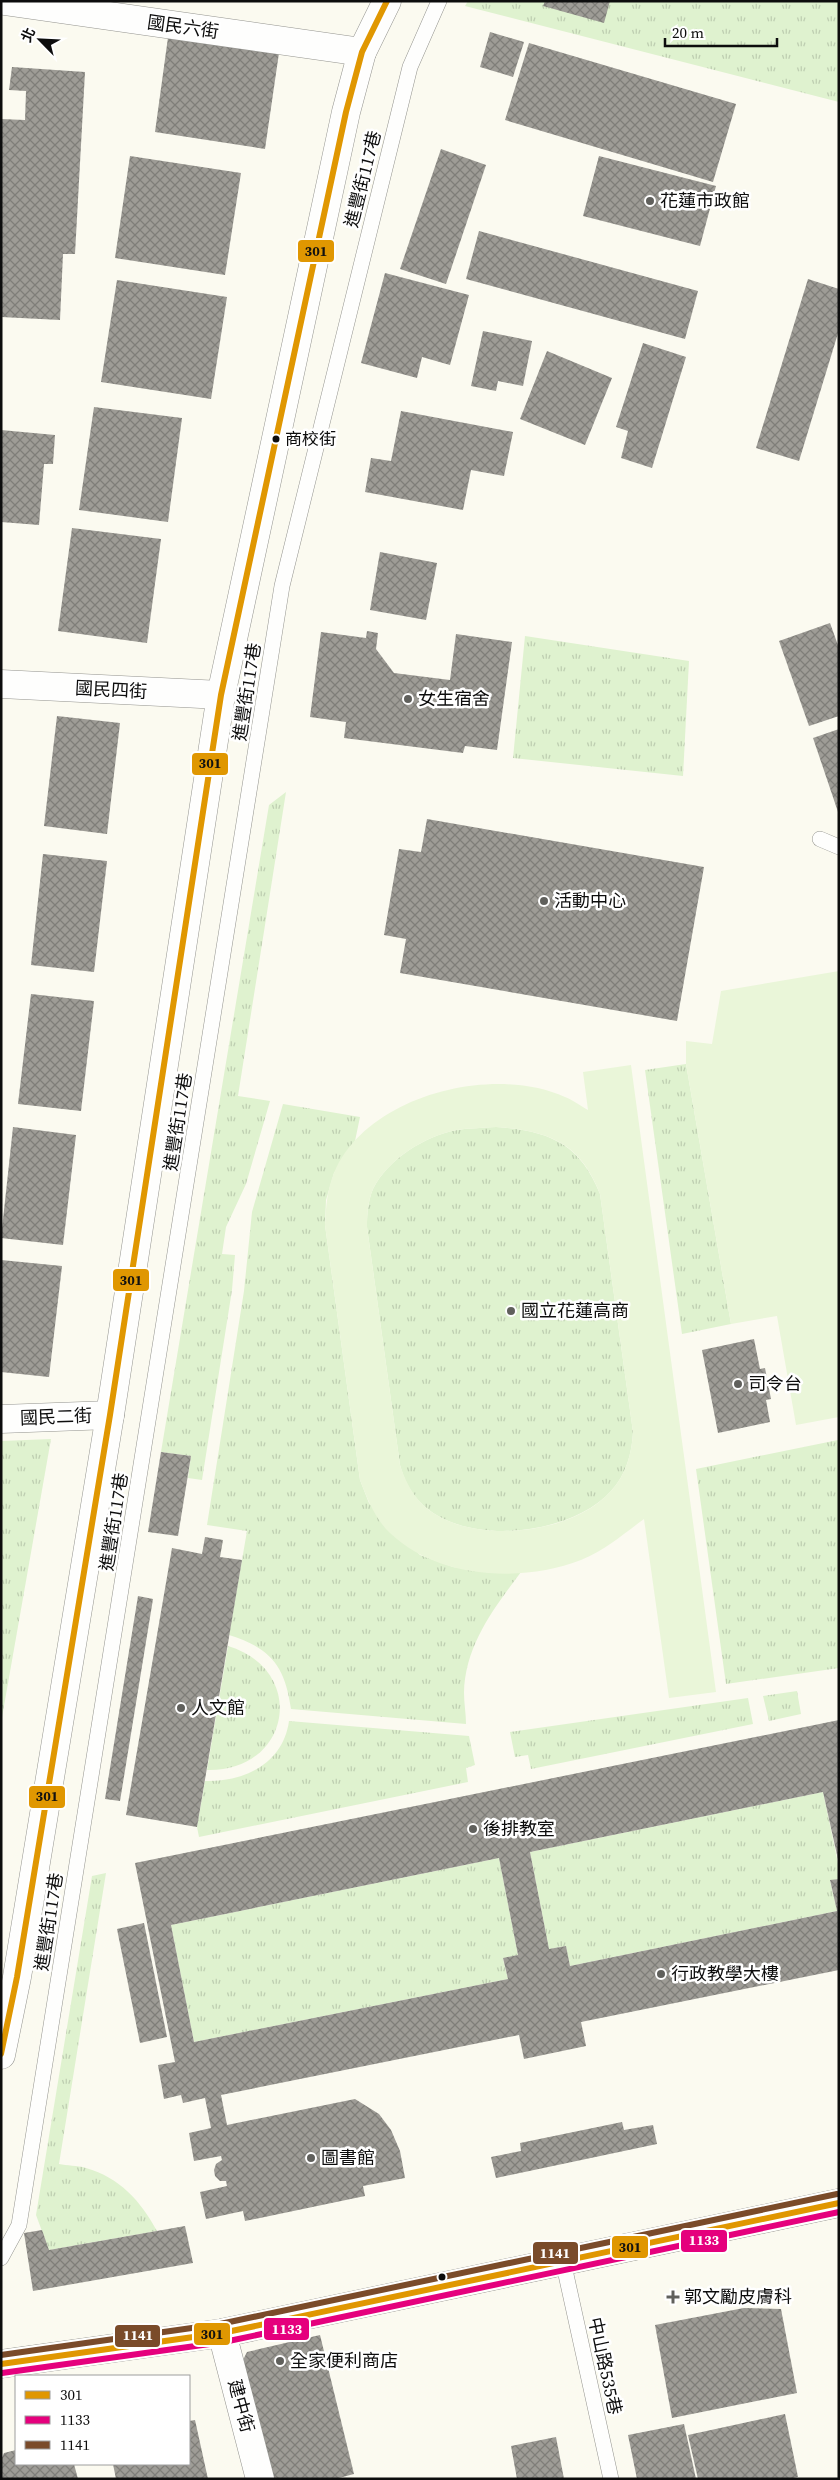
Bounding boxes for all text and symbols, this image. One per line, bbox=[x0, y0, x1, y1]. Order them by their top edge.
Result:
street label: 國民六街 bbox=[146, 9, 220, 44]
north arrow bbox=[15, 15, 65, 65]
scale bar bbox=[665, 15, 778, 47]
text: 20 m bbox=[672, 22, 704, 43]
text: 北 bbox=[16, 24, 40, 45]
street label: 進豐街117巷 bbox=[338, 128, 387, 230]
place label: 花蓮市政館 bbox=[660, 188, 750, 213]
marker: 花蓮市政館 bbox=[644, 195, 656, 207]
line badge: 301 bbox=[297, 239, 335, 263]
text: 301 bbox=[305, 241, 327, 261]
place label: 商校街 bbox=[285, 427, 336, 451]
marker: 商校街 bbox=[271, 434, 281, 444]
street label: 進豐街117巷 bbox=[226, 641, 267, 743]
street label: 國民四街 bbox=[74, 675, 148, 704]
place label: 女生宿舍 bbox=[418, 686, 490, 711]
marker: 女生宿舍 bbox=[402, 693, 414, 705]
line badge: 301 bbox=[191, 752, 229, 776]
text: 301 bbox=[199, 753, 221, 773]
place label: 活動中心 bbox=[554, 888, 626, 913]
marker: 活動中心 bbox=[538, 895, 550, 907]
street label: 進豐街117巷 bbox=[157, 1071, 198, 1173]
line badge: 301 bbox=[112, 1268, 150, 1292]
text: 301 bbox=[120, 1270, 142, 1290]
place label: 國立花蓮高商 bbox=[521, 1298, 629, 1323]
marker: 國立花蓮高商 bbox=[505, 1305, 517, 1317]
place label: 司令台 bbox=[748, 1371, 802, 1396]
marker: 司令台 bbox=[732, 1378, 744, 1390]
street label: 國民二街 bbox=[20, 1403, 92, 1430]
street label: 進豐街117巷 bbox=[93, 1471, 134, 1573]
place label: 人文館 bbox=[191, 1695, 245, 1720]
marker: 人文館 bbox=[175, 1702, 187, 1714]
line badge: 301 bbox=[28, 1785, 66, 1809]
text: 301 bbox=[36, 1786, 58, 1806]
place label: 後排教室 bbox=[483, 1816, 555, 1841]
marker: 後排教室 bbox=[467, 1823, 479, 1835]
street label: 進豐街117巷 bbox=[28, 1871, 69, 1973]
place label: 行政教學大樓 bbox=[671, 1961, 779, 1986]
marker: 行政教學大樓 bbox=[655, 1968, 667, 1980]
place label: 圖書館 bbox=[321, 2145, 375, 2170]
marker: 圖書館 bbox=[305, 2152, 317, 2164]
line badge: 1133 bbox=[680, 2229, 728, 2253]
text: 1133 bbox=[689, 2230, 720, 2250]
line badge: 301 bbox=[611, 2235, 649, 2259]
text: 301 bbox=[619, 2237, 641, 2257]
line badge: 1141 bbox=[532, 2241, 579, 2265]
text: 1141 bbox=[540, 2243, 570, 2263]
unlabelled marker bbox=[437, 2272, 447, 2282]
place label: 郭文勵皮膚科 bbox=[684, 2284, 792, 2309]
marker: 郭文勵皮膚科 bbox=[666, 2290, 680, 2304]
street label: 中山路535巷 bbox=[583, 2315, 628, 2417]
line badge: 1133 bbox=[263, 2317, 310, 2341]
text: 1133 bbox=[272, 2319, 303, 2339]
line badge: 301 bbox=[193, 2322, 231, 2346]
line badge: 1141 bbox=[114, 2324, 161, 2348]
text: 301 bbox=[201, 2324, 223, 2344]
text: 1141 bbox=[123, 2325, 153, 2345]
place label: 全家便利商店 bbox=[290, 2348, 398, 2373]
marker: 全家便利商店 bbox=[274, 2355, 286, 2367]
legend bbox=[15, 2375, 190, 2465]
street label: 建中街 bbox=[222, 2377, 261, 2435]
text: 301 bbox=[60, 2384, 83, 2405]
text: 1133 bbox=[60, 2409, 90, 2430]
text: 1141 bbox=[60, 2434, 90, 2455]

